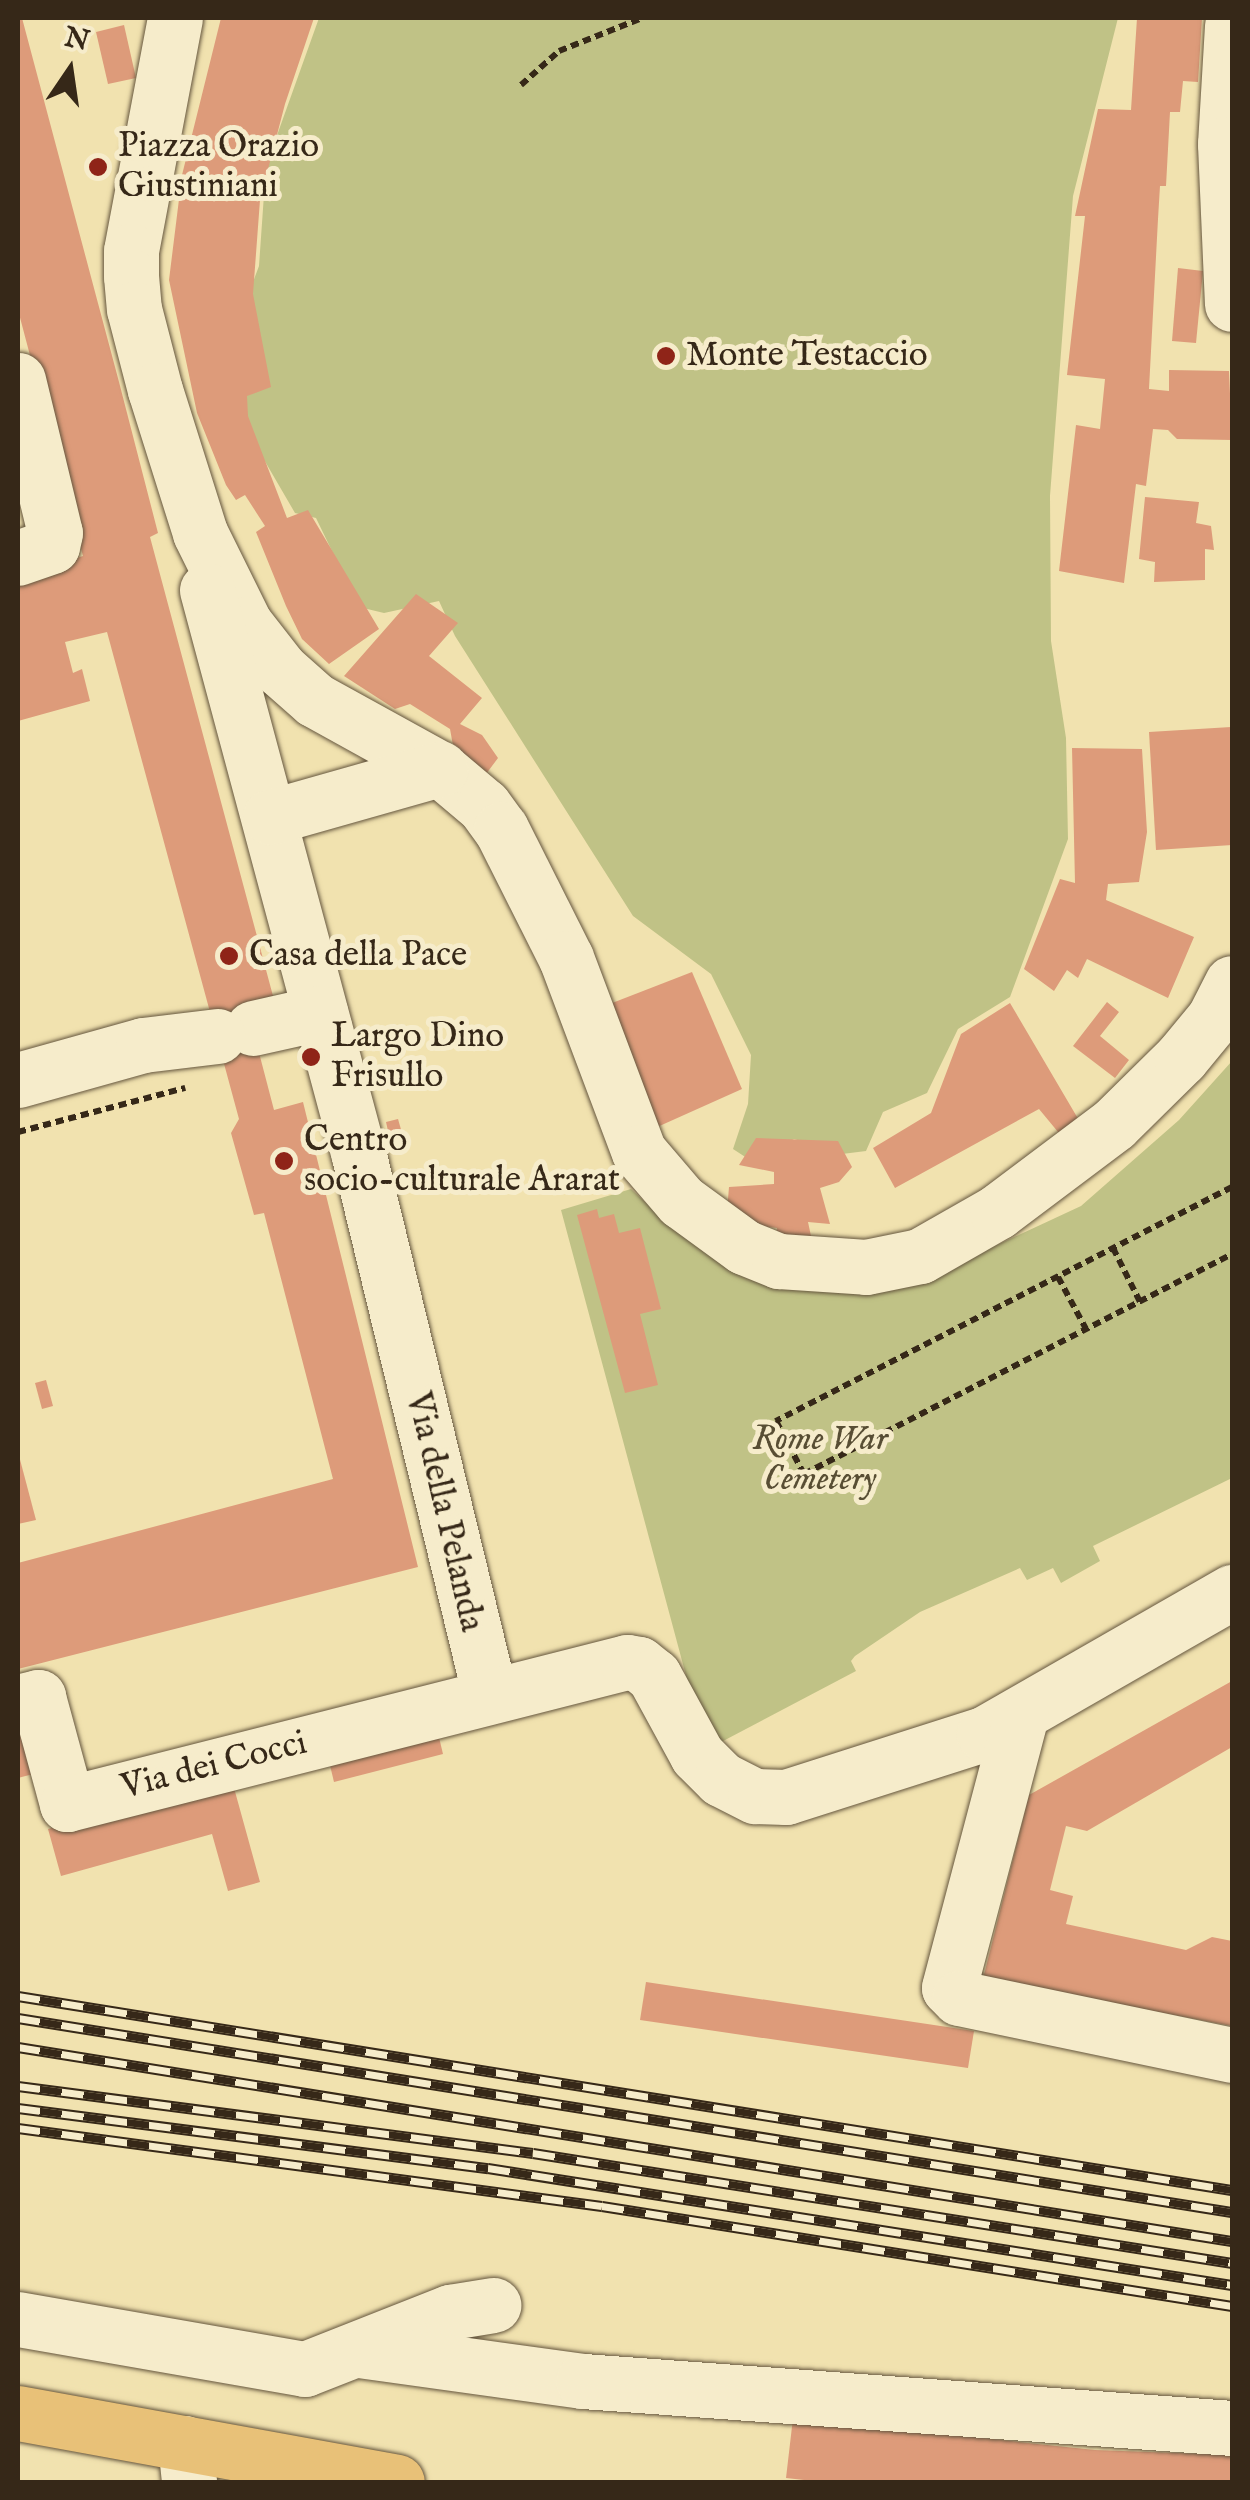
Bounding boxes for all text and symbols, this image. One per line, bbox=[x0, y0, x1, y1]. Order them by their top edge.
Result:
north arrow bbox=[20, 20, 120, 120]
text: N bbox=[61, 21, 93, 60]
place label: Piazza Orazio Giustiniani bbox=[118, 126, 319, 208]
marker: Piazza Orazio Giustiniani bbox=[87, 156, 109, 178]
place label: Monte Testaccio bbox=[686, 335, 928, 377]
marker: Monte Testaccio bbox=[655, 345, 677, 367]
place label: Casa della Pace bbox=[249, 935, 467, 977]
marker: Casa della Pace bbox=[218, 945, 240, 967]
place label: Largo Dino Frisullo bbox=[331, 1016, 504, 1098]
marker: Largo Dino Frisullo bbox=[300, 1046, 322, 1068]
place label: Centro socio-culturale Ararat bbox=[304, 1120, 620, 1202]
marker: Centro socio-culturale Ararat bbox=[273, 1150, 295, 1172]
street label: Via della Pelanda bbox=[396, 1388, 492, 1636]
park label: Rome War Cemetery bbox=[752, 1419, 888, 1501]
street label: Via dei Cocci bbox=[117, 1723, 311, 1809]

